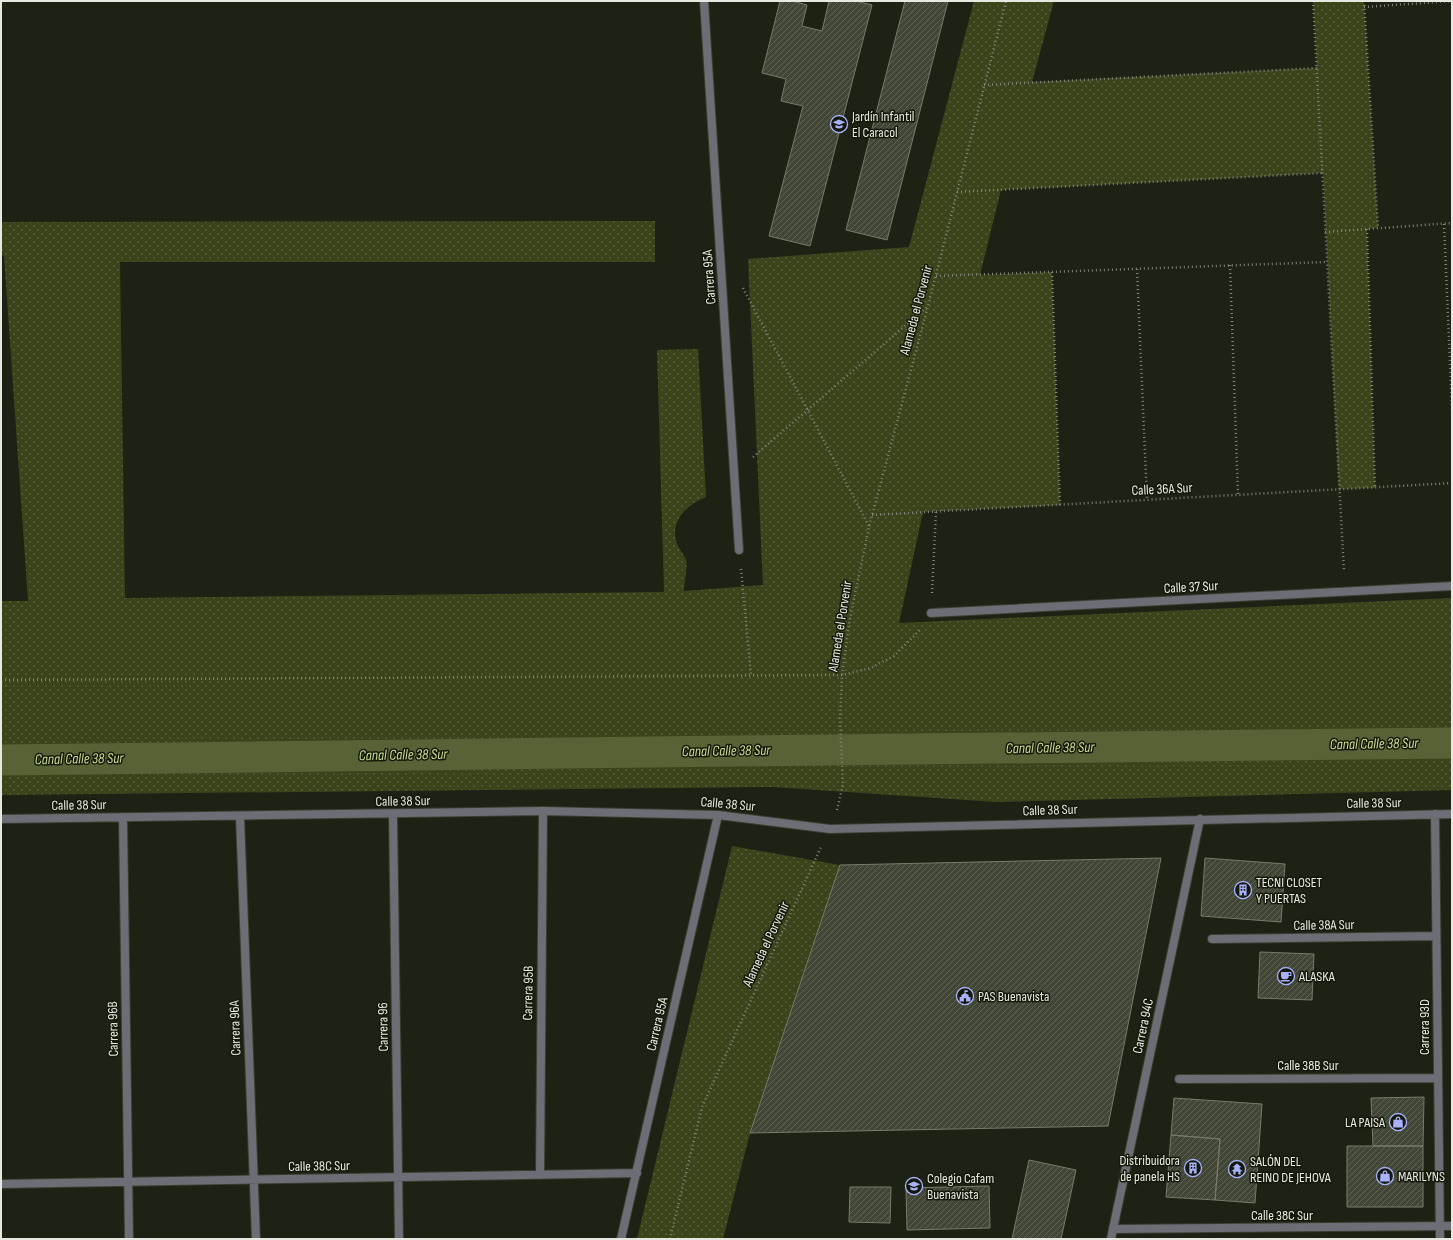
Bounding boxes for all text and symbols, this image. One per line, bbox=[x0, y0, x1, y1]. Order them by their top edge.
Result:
place label: Jardín Infantil El Caracol bbox=[851, 108, 914, 141]
school or university icon: Jardín Infantil El Caracol bbox=[829, 114, 849, 134]
street label: Carrera 95A bbox=[699, 248, 719, 305]
street label: Alameda el Porvenir bbox=[896, 263, 936, 358]
street label: Calle 36A Sur bbox=[1131, 479, 1193, 499]
street label: Calle 37 Sur bbox=[1163, 577, 1219, 597]
street label: Alameda el Porvenir bbox=[824, 579, 856, 674]
water label: Canal Calle 38 Sur bbox=[1329, 734, 1419, 754]
water label: Canal Calle 38 Sur bbox=[1005, 738, 1095, 758]
water label: Canal Calle 38 Sur bbox=[681, 741, 771, 761]
water label: Canal Calle 38 Sur bbox=[358, 745, 448, 765]
water label: Canal Calle 38 Sur bbox=[34, 749, 124, 769]
street label: Calle 38 Sur bbox=[375, 792, 431, 810]
street label: Calle 38 Sur bbox=[700, 793, 756, 815]
street label: Calle 38 Sur bbox=[1346, 794, 1402, 812]
street label: Calle 38 Sur bbox=[51, 796, 107, 814]
street label: Calle 38 Sur bbox=[1022, 801, 1078, 819]
place label: TECNI CLOSET Y PUERTAS bbox=[1256, 874, 1323, 907]
building icon: TECNI CLOSET Y PUERTAS bbox=[1233, 880, 1253, 900]
street label: Alameda el Porvenir bbox=[738, 899, 793, 990]
street label: Calle 38A Sur bbox=[1293, 916, 1355, 934]
street label: Carrera 95B bbox=[519, 965, 537, 1021]
cafe icon: ALASKA bbox=[1276, 966, 1296, 986]
place label: ALASKA bbox=[1298, 968, 1336, 985]
public building icon: PAS Buenavista bbox=[955, 986, 975, 1006]
place label: PAS Buenavista bbox=[978, 988, 1049, 1005]
street label: Carrera 95A bbox=[643, 995, 672, 1053]
street label: Carrera 94C bbox=[1129, 997, 1157, 1055]
street label: Carrera 96A bbox=[226, 999, 244, 1056]
street label: Carrera 93D bbox=[1416, 999, 1433, 1055]
street label: Carrera 96B bbox=[104, 1001, 122, 1057]
street label: Carrera 96 bbox=[374, 1002, 392, 1052]
street label: Calle 38B Sur bbox=[1277, 1057, 1339, 1074]
shop icon: LA PAISA bbox=[1388, 1112, 1408, 1132]
place label: LA PAISA bbox=[1345, 1114, 1386, 1131]
place label: Distribuidora de panela HS bbox=[1119, 1152, 1180, 1185]
place label: SALÓN DEL REINO DE JEHOVA bbox=[1250, 1153, 1332, 1186]
street label: Calle 38C Sur bbox=[288, 1157, 350, 1175]
building icon: Distribuidora de panela HS bbox=[1183, 1158, 1203, 1178]
temple icon: SALÓN DEL REINO DE JEHOVA bbox=[1227, 1159, 1247, 1179]
shop icon: MARILYNS bbox=[1375, 1166, 1395, 1186]
place label: MARILYNS bbox=[1398, 1168, 1445, 1185]
place label: Colegio Cafam Buenavista bbox=[927, 1170, 994, 1203]
school or university icon: Colegio Cafam Buenavista bbox=[904, 1176, 924, 1196]
street label: Calle 38C Sur bbox=[1251, 1207, 1313, 1224]

